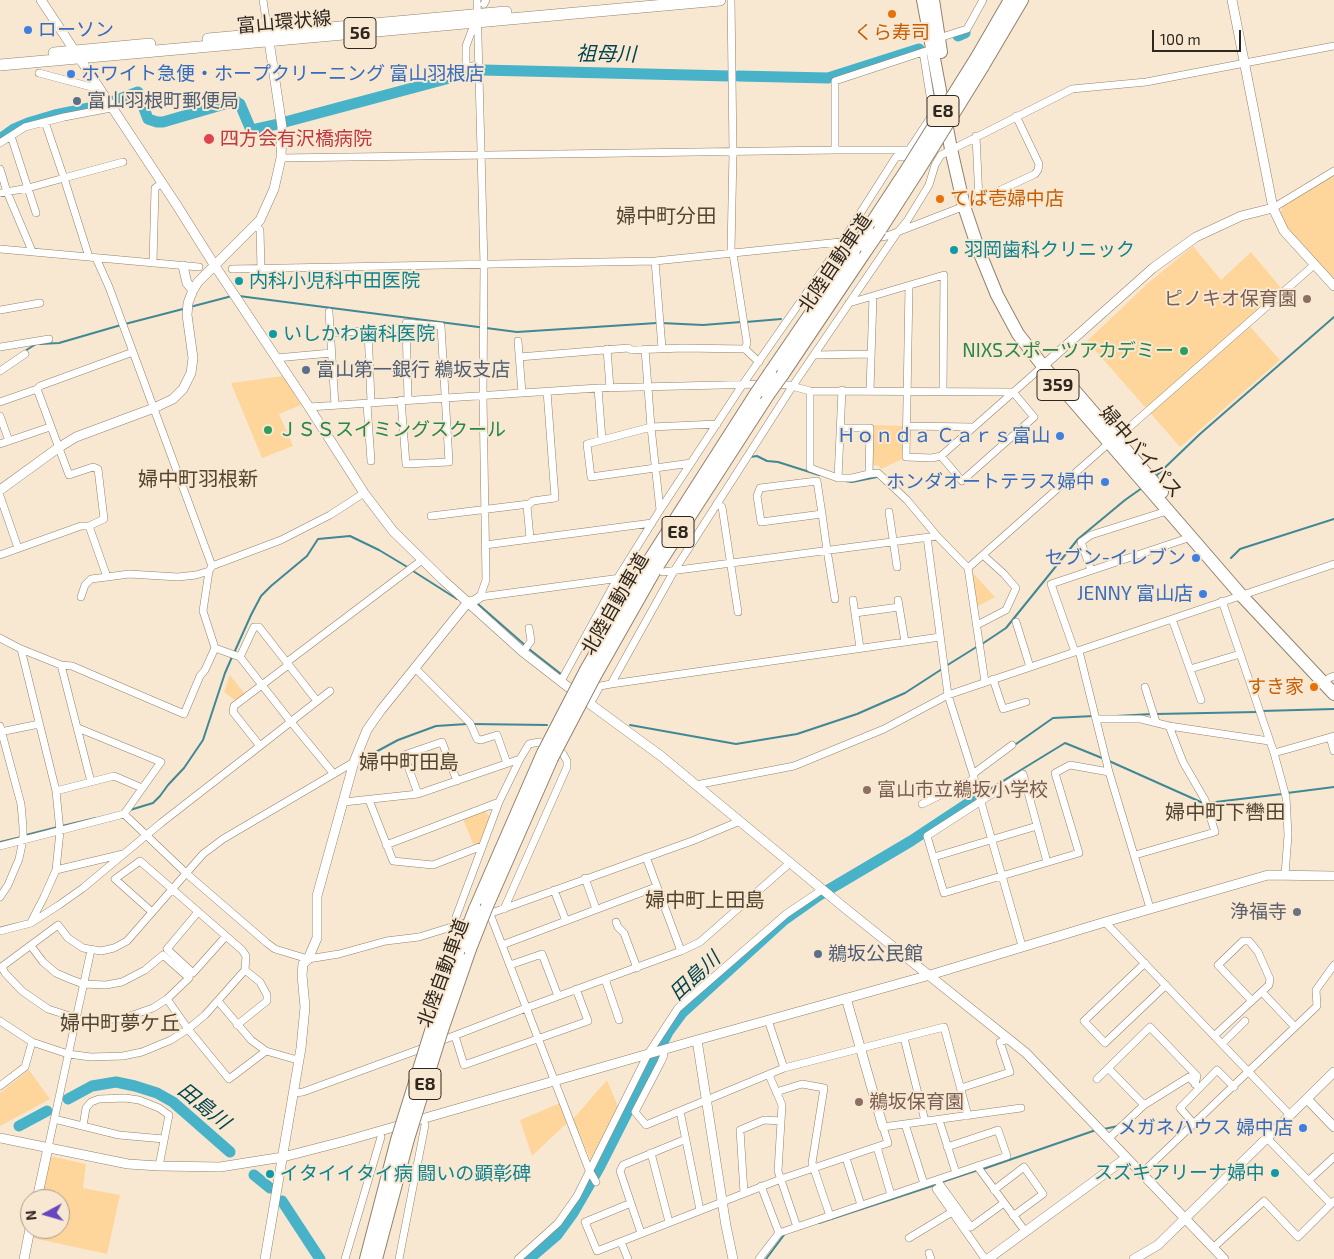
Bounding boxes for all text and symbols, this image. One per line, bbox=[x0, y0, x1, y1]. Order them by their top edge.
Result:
street label: 富山環状線 bbox=[236, 7, 332, 37]
marker: くら寿司 bbox=[886, 8, 898, 20]
road number: 56 bbox=[344, 17, 376, 48]
place label: ローソン bbox=[38, 19, 114, 41]
scale bar bbox=[1154, 20, 1243, 52]
place label: くら寿司 bbox=[854, 22, 930, 44]
marker: ローソン bbox=[22, 24, 34, 36]
text: 100 m bbox=[1160, 30, 1201, 48]
water label: 祖母川 bbox=[576, 41, 636, 67]
place label: ホワイト急便・ホープクリーニング 富山羽根店 bbox=[81, 63, 484, 85]
marker: ホワイト急便・ホープクリーニング 富山羽根店 bbox=[65, 68, 77, 80]
place label: 富山羽根町郵便局 bbox=[87, 90, 239, 112]
marker: 富山羽根町郵便局 bbox=[71, 95, 83, 107]
road number: E8 bbox=[927, 95, 959, 126]
place label: 四方会有沢橋病院 bbox=[220, 128, 372, 150]
marker: 四方会有沢橋病院 bbox=[202, 132, 216, 146]
place label: てば壱婦中店 bbox=[950, 188, 1064, 210]
marker: てば壱婦中店 bbox=[934, 193, 946, 205]
district label: 婦中町分田 bbox=[616, 204, 716, 228]
street label: 北陸自動車道 bbox=[794, 209, 876, 317]
place label: 羽岡歯科クリニック bbox=[964, 239, 1135, 261]
marker: 羽岡歯科クリニック bbox=[948, 244, 960, 256]
place label: 内科小児科中田医院 bbox=[249, 270, 420, 292]
marker: 内科小児科中田医院 bbox=[233, 275, 245, 287]
place label: ピノキオ保育園 bbox=[1164, 288, 1297, 310]
marker: ピノキオ保育園 bbox=[1301, 293, 1313, 305]
place label: いしかわ歯科医院 bbox=[283, 323, 435, 345]
marker: いしかわ歯科医院 bbox=[267, 328, 279, 340]
place label: NIXSスポーツアカデミー bbox=[962, 340, 1174, 362]
marker: NIXSスポーツアカデミー bbox=[1178, 345, 1190, 357]
place label: 富山第一銀行 鵜坂支店 bbox=[316, 359, 510, 381]
marker: 富山第一銀行 鵜坂支店 bbox=[300, 364, 312, 376]
road number: 359 bbox=[1037, 370, 1079, 400]
street label: 婦中バイパス bbox=[1095, 402, 1187, 502]
place label: ＪＳＳスイミングスクール bbox=[278, 419, 506, 441]
marker: ＪＳＳスイミングスクール bbox=[262, 424, 274, 436]
place label: Ｈｏｎｄａ Ｃａｒｓ富山 bbox=[837, 425, 1050, 447]
marker: Ｈｏｎｄａ Ｃａｒｓ富山 bbox=[1054, 430, 1066, 442]
district label: 婦中町羽根新 bbox=[138, 467, 258, 491]
place label: ホンダオートテラス婦中 bbox=[886, 471, 1095, 493]
marker: ホンダオートテラス婦中 bbox=[1099, 476, 1111, 488]
road number: E8 bbox=[662, 516, 694, 548]
place label: セブン-イレブン bbox=[1044, 547, 1186, 569]
street label: 北陸自動車道 bbox=[577, 549, 653, 659]
marker: セブン-イレブン bbox=[1190, 552, 1202, 564]
place label: JENNY 富山店 bbox=[1077, 583, 1193, 605]
marker: JENNY 富山店 bbox=[1197, 588, 1209, 600]
place label: すき家 bbox=[1247, 676, 1304, 698]
marker: すき家 bbox=[1308, 681, 1320, 693]
district label: 婦中町田島 bbox=[359, 750, 459, 774]
place label: 富山市立鵜坂小学校 bbox=[877, 779, 1048, 801]
marker: 富山市立鵜坂小学校 bbox=[861, 784, 873, 796]
district label: 婦中町下轡田 bbox=[1165, 800, 1285, 824]
district label: 婦中町上田島 bbox=[645, 888, 765, 912]
place label: 浄福寺 bbox=[1230, 901, 1287, 923]
marker: 浄福寺 bbox=[1291, 906, 1303, 918]
street label: 北陸自動車道 bbox=[413, 916, 473, 1030]
place label: 鵜坂公民館 bbox=[828, 943, 923, 965]
water label: 田島川 bbox=[665, 947, 725, 1005]
marker: 鵜坂公民館 bbox=[812, 948, 824, 960]
district label: 婦中町夢ケ丘 bbox=[60, 1011, 180, 1035]
road number: E8 bbox=[409, 1068, 441, 1100]
water label: 田島川 bbox=[173, 1078, 235, 1134]
place label: 鵜坂保育園 bbox=[869, 1091, 964, 1113]
marker: 鵜坂保育園 bbox=[853, 1096, 865, 1108]
place label: メガネハウス 婦中店 bbox=[1118, 1117, 1293, 1139]
marker: メガネハウス 婦中店 bbox=[1297, 1122, 1309, 1134]
place label: スズキアリーナ婦中 bbox=[1094, 1162, 1265, 1184]
place label: イタイイタイ病 闘いの顕彰碑 bbox=[280, 1163, 531, 1185]
marker: スズキアリーナ婦中 bbox=[1269, 1167, 1281, 1179]
marker: イタイイタイ病 闘いの顕彰碑 bbox=[264, 1168, 276, 1180]
north arrow bbox=[20, 1189, 70, 1239]
text: N bbox=[22, 1210, 40, 1221]

